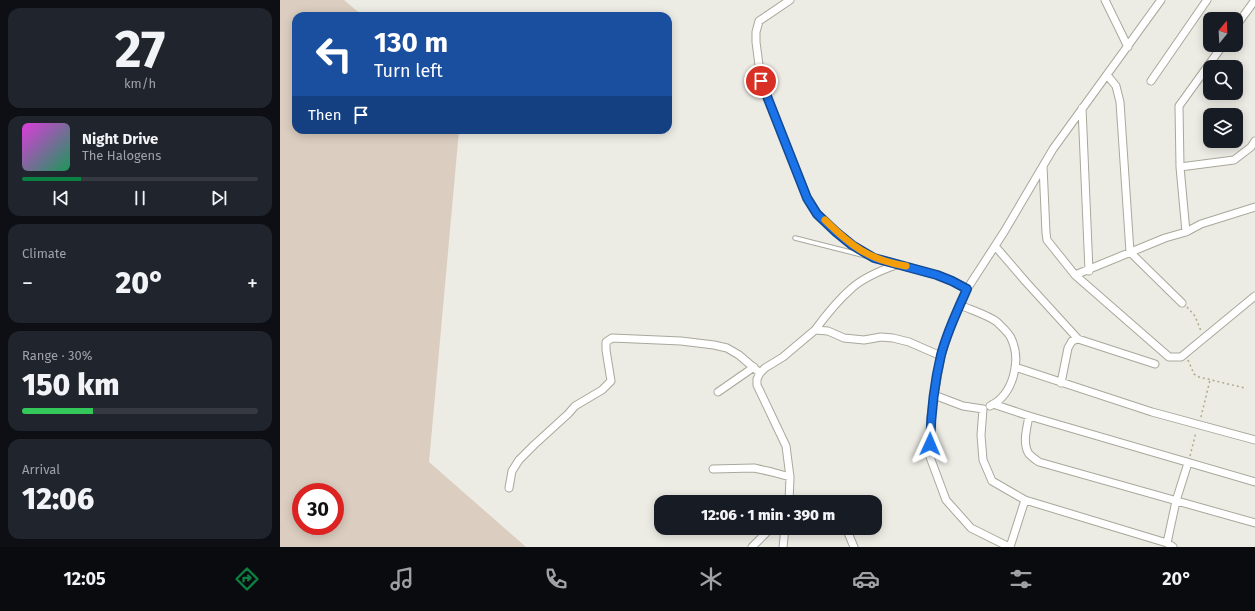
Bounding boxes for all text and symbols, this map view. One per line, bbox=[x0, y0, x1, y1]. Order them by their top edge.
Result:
north arrow bbox=[1203, 12, 1243, 52]
map controls bbox=[1203, 12, 1243, 148]
text: 27 bbox=[115, 18, 165, 81]
text: 130 m bbox=[374, 26, 448, 59]
icon: left bbox=[308, 28, 360, 80]
text: Turn left bbox=[374, 60, 443, 82]
button: search bbox=[1203, 60, 1243, 100]
pin bbox=[744, 64, 778, 98]
icon: arrive bbox=[750, 70, 772, 92]
text: km/h bbox=[124, 76, 156, 91]
icon: arrive bbox=[350, 104, 372, 126]
text: Then bbox=[308, 106, 342, 124]
button: layers bbox=[1203, 108, 1243, 148]
text: Night Drive bbox=[82, 130, 158, 148]
text: The Halogens bbox=[82, 148, 161, 163]
icon: previous bbox=[50, 187, 72, 209]
icon: pause bbox=[129, 187, 151, 209]
icon: next bbox=[208, 187, 230, 209]
text: Climate bbox=[22, 246, 66, 261]
text: 20° bbox=[115, 265, 165, 301]
text: − bbox=[22, 270, 33, 297]
text: + bbox=[247, 270, 258, 297]
text: Range · 30% bbox=[22, 348, 93, 363]
text: 150 km bbox=[22, 367, 119, 403]
position arrow bbox=[909, 423, 951, 465]
text: Arrival bbox=[22, 462, 60, 477]
text: 12:06 bbox=[22, 481, 94, 517]
speed limit sign: 30 bbox=[292, 483, 344, 535]
text: 12:06 · 1 min · 390 m bbox=[701, 506, 835, 524]
icon: directions bbox=[233, 565, 261, 593]
icon: music bbox=[388, 565, 416, 593]
icon: phone bbox=[542, 565, 570, 593]
icon: climate bbox=[697, 565, 725, 593]
icon: car bbox=[852, 565, 880, 593]
icon: filters bbox=[1007, 565, 1035, 593]
text: 12:05 bbox=[63, 568, 106, 590]
text: 20° bbox=[1162, 568, 1192, 590]

